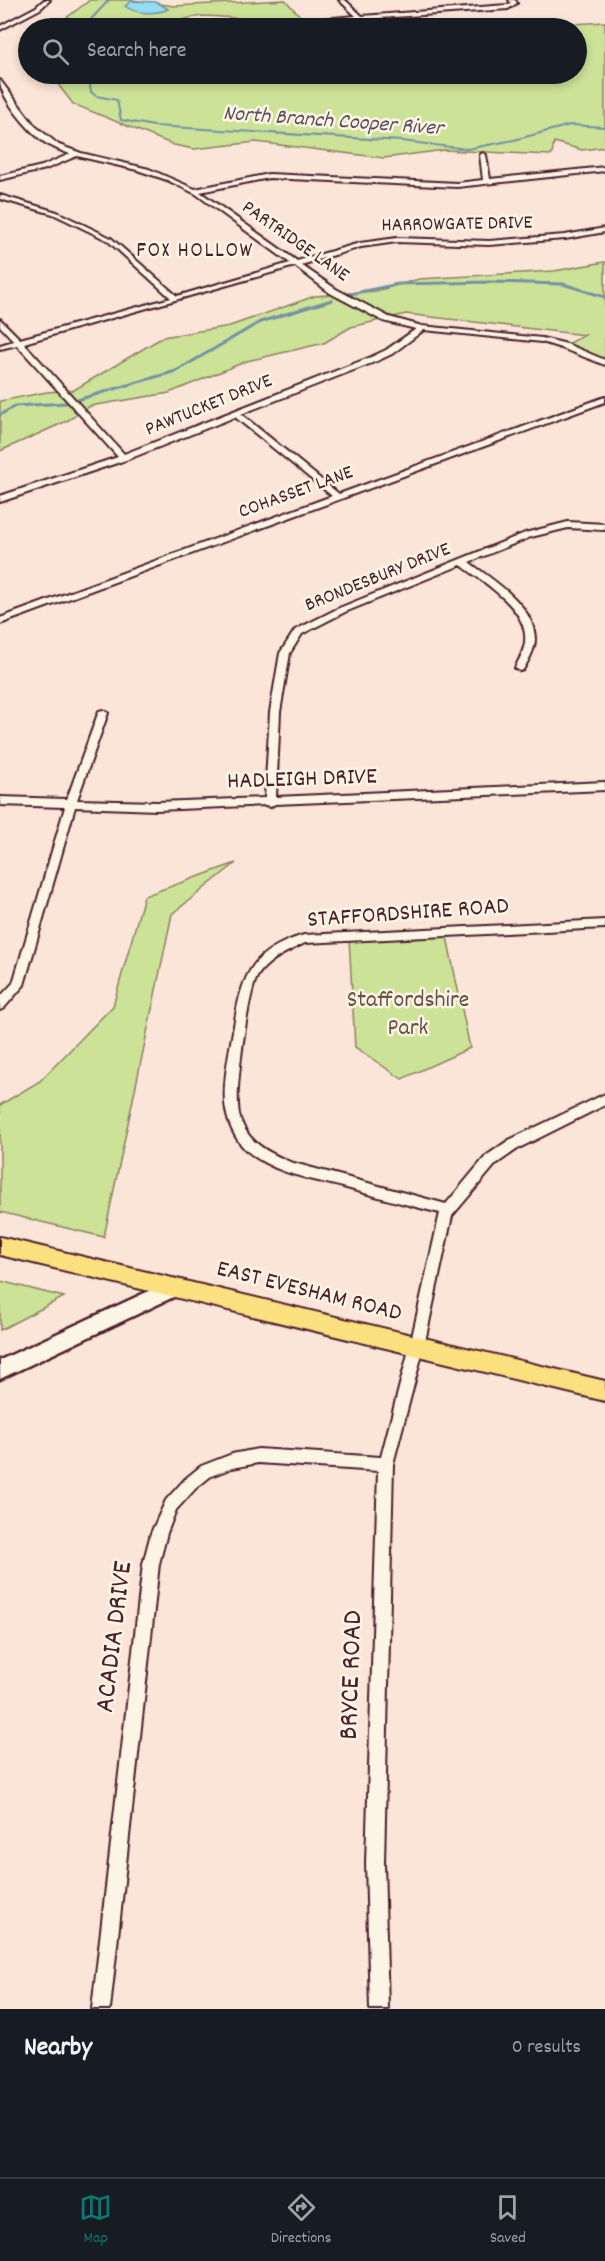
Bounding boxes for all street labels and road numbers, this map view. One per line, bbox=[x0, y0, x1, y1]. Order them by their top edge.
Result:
street label: PARTRIDGE LANE bbox=[235, 194, 355, 290]
street label: HARROWGATE DRIVE bbox=[381, 210, 533, 240]
street label: PAWTUCKET DRIVE bbox=[141, 368, 277, 444]
street label: COHASSET LANE bbox=[235, 459, 357, 527]
street label: BRONDESBURY DRIVE bbox=[301, 536, 455, 620]
street label: HADLEIGH DRIVE bbox=[227, 760, 378, 800]
street label: STAFFORDSHIRE ROAD bbox=[306, 890, 510, 938]
street label: EAST EVESHAM ROAD bbox=[213, 1253, 405, 1331]
street label: ACADIA DRIVE bbox=[87, 1559, 145, 1715]
street label: BRYCE ROAD bbox=[331, 1610, 375, 1740]

